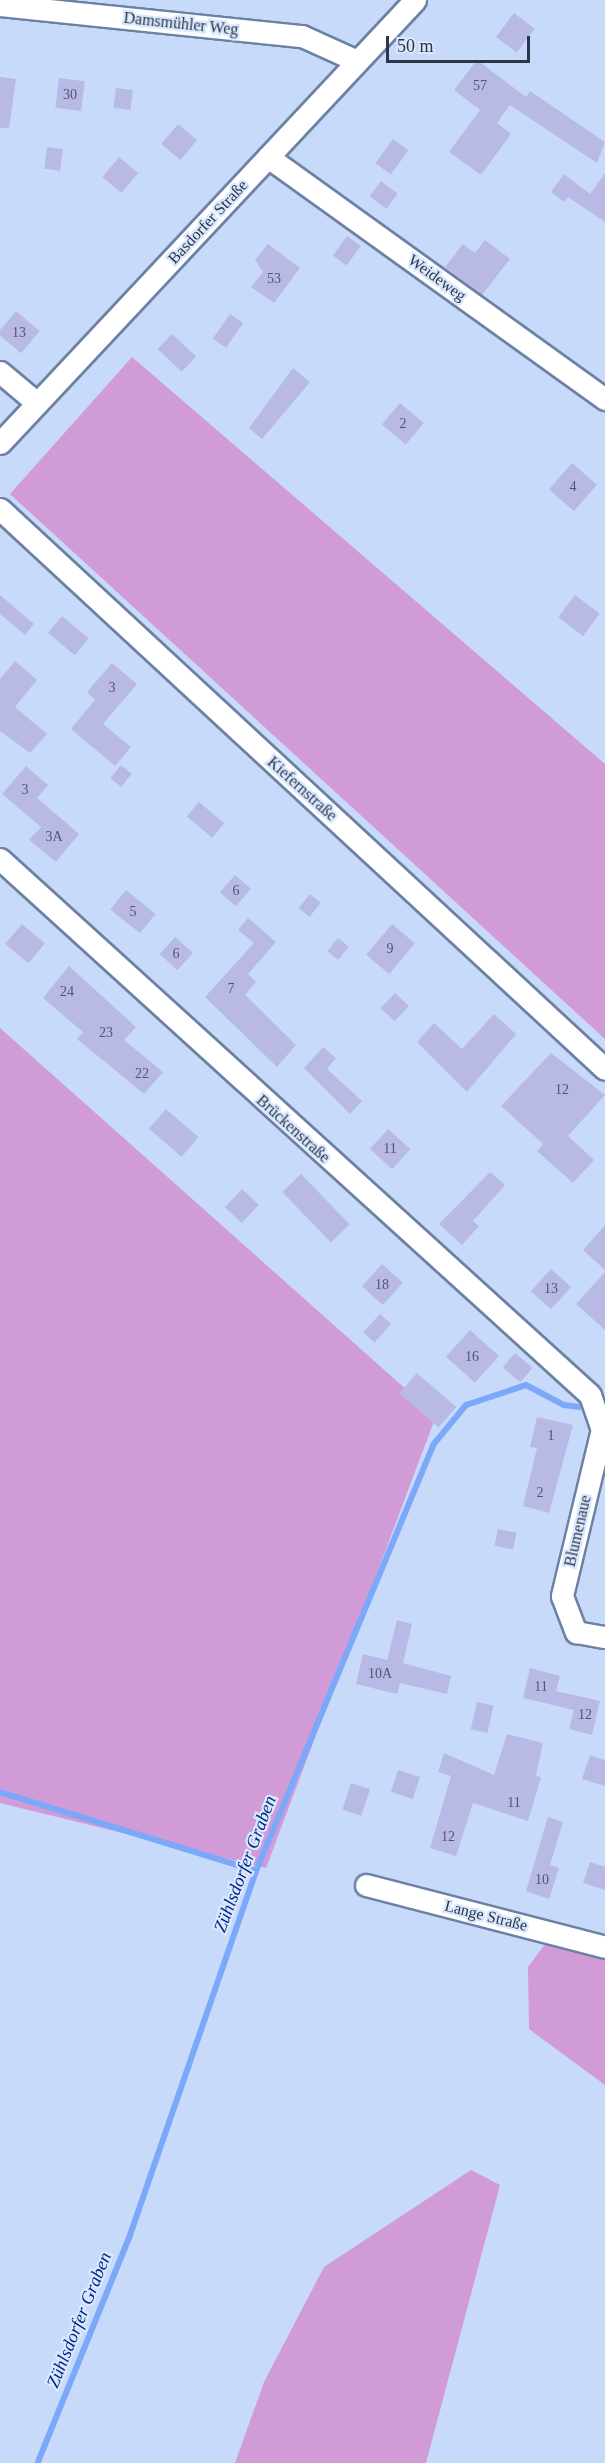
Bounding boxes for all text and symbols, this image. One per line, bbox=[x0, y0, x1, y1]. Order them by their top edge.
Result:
street label: Damsmühler Weg bbox=[123, 8, 239, 40]
scale bar bbox=[389, 24, 533, 62]
text: 50 m bbox=[397, 36, 434, 56]
house number: 57 bbox=[473, 78, 487, 94]
house number: 30 bbox=[63, 87, 77, 103]
street label: Basdorfer Straße bbox=[164, 176, 252, 268]
street label: Weideweg bbox=[404, 251, 470, 305]
house number: 53 bbox=[267, 271, 281, 287]
house number: 13 bbox=[12, 325, 26, 341]
house number: 2 bbox=[400, 416, 406, 432]
house number: 4 bbox=[570, 479, 576, 495]
house number: 3 bbox=[109, 680, 116, 696]
street label: Kiefernstraße bbox=[263, 753, 341, 825]
house number: 3 bbox=[22, 782, 28, 798]
house number: 3A bbox=[45, 829, 63, 845]
house number: 6 bbox=[232, 883, 240, 899]
house number: 5 bbox=[130, 904, 136, 920]
house number: 9 bbox=[386, 941, 394, 957]
house number: 6 bbox=[172, 946, 180, 962]
house number: 7 bbox=[228, 981, 234, 997]
house number: 24 bbox=[60, 984, 74, 1000]
house number: 23 bbox=[99, 1025, 113, 1041]
house number: 22 bbox=[135, 1066, 149, 1082]
house number: 12 bbox=[555, 1082, 569, 1098]
street label: Brückenstraße bbox=[252, 1091, 334, 1167]
house number: 11 bbox=[383, 1141, 397, 1157]
house number: 18 bbox=[375, 1277, 389, 1293]
house number: 13 bbox=[544, 1281, 558, 1297]
house number: 16 bbox=[465, 1349, 479, 1365]
house number: 1 bbox=[548, 1428, 554, 1444]
house number: 2 bbox=[536, 1485, 544, 1501]
street label: Blumenaue bbox=[560, 1493, 596, 1569]
house number: 10A bbox=[368, 1666, 392, 1682]
house number: 11 bbox=[534, 1679, 548, 1695]
house number: 12 bbox=[578, 1707, 592, 1723]
water label: Zühlsdorfer Graben bbox=[209, 1793, 281, 1935]
house number: 11 bbox=[507, 1795, 521, 1811]
house number: 12 bbox=[441, 1829, 455, 1845]
house number: 10 bbox=[535, 1872, 549, 1888]
street label: Lange Straße bbox=[443, 1896, 529, 1936]
water label: Zühlsdorfer Graben bbox=[42, 2249, 116, 2391]

